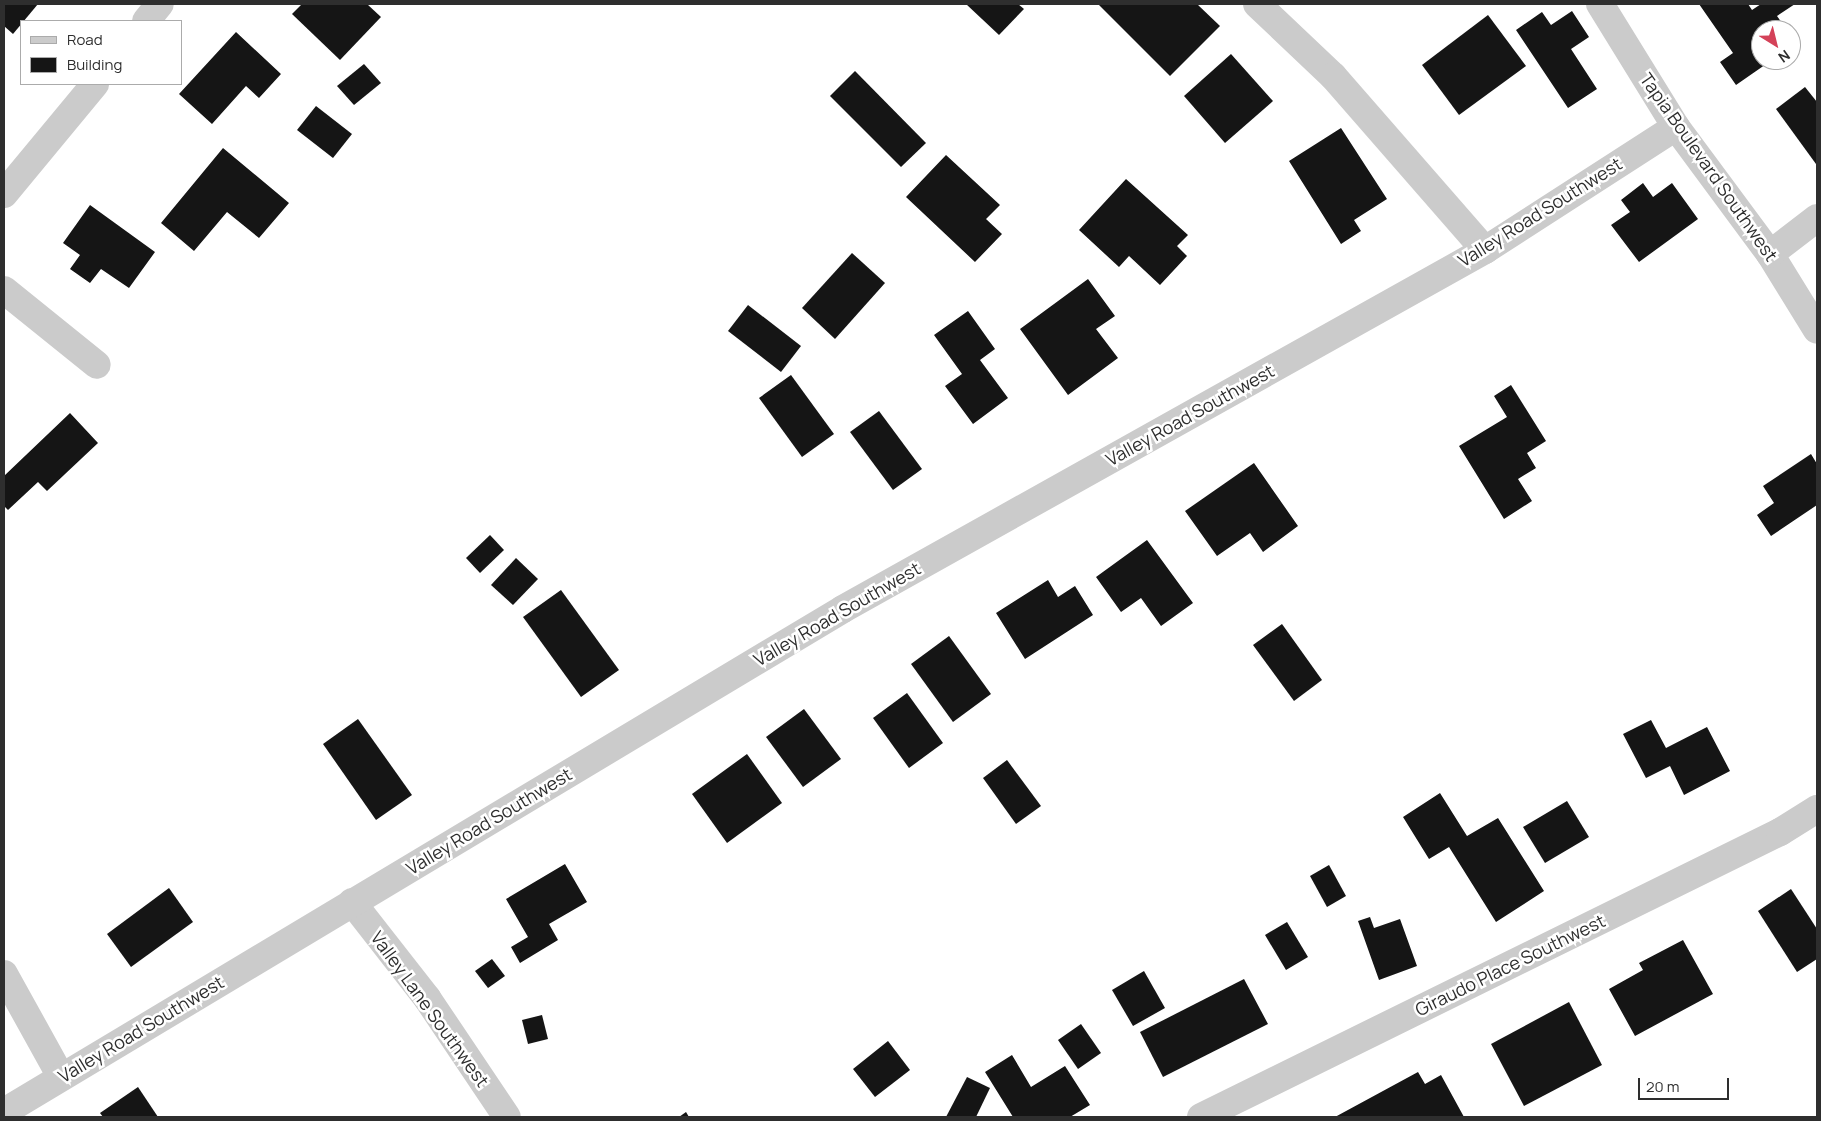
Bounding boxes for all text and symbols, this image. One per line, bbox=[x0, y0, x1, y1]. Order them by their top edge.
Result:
legend bbox=[20, 20, 182, 85]
north arrow bbox=[1751, 20, 1801, 70]
text: Road bbox=[67, 29, 103, 50]
text: N bbox=[1775, 46, 1794, 67]
text: Building bbox=[67, 54, 122, 75]
street label: Tapia Boulevard Southwest bbox=[1636, 69, 1782, 265]
street label: Valley Road Southwest bbox=[1454, 153, 1626, 271]
street label: Valley Road Southwest bbox=[1102, 360, 1278, 470]
street label: Valley Road Southwest bbox=[750, 557, 924, 671]
street label: Valley Road Southwest bbox=[402, 763, 576, 879]
street label: Giraudo Place Southwest bbox=[1412, 910, 1608, 1020]
street label: Valley Lane Southwest bbox=[366, 927, 494, 1091]
street label: Valley Road Southwest bbox=[54, 971, 228, 1087]
scale bar bbox=[1641, 1068, 1732, 1100]
text: 20 m bbox=[1646, 1076, 1679, 1097]

